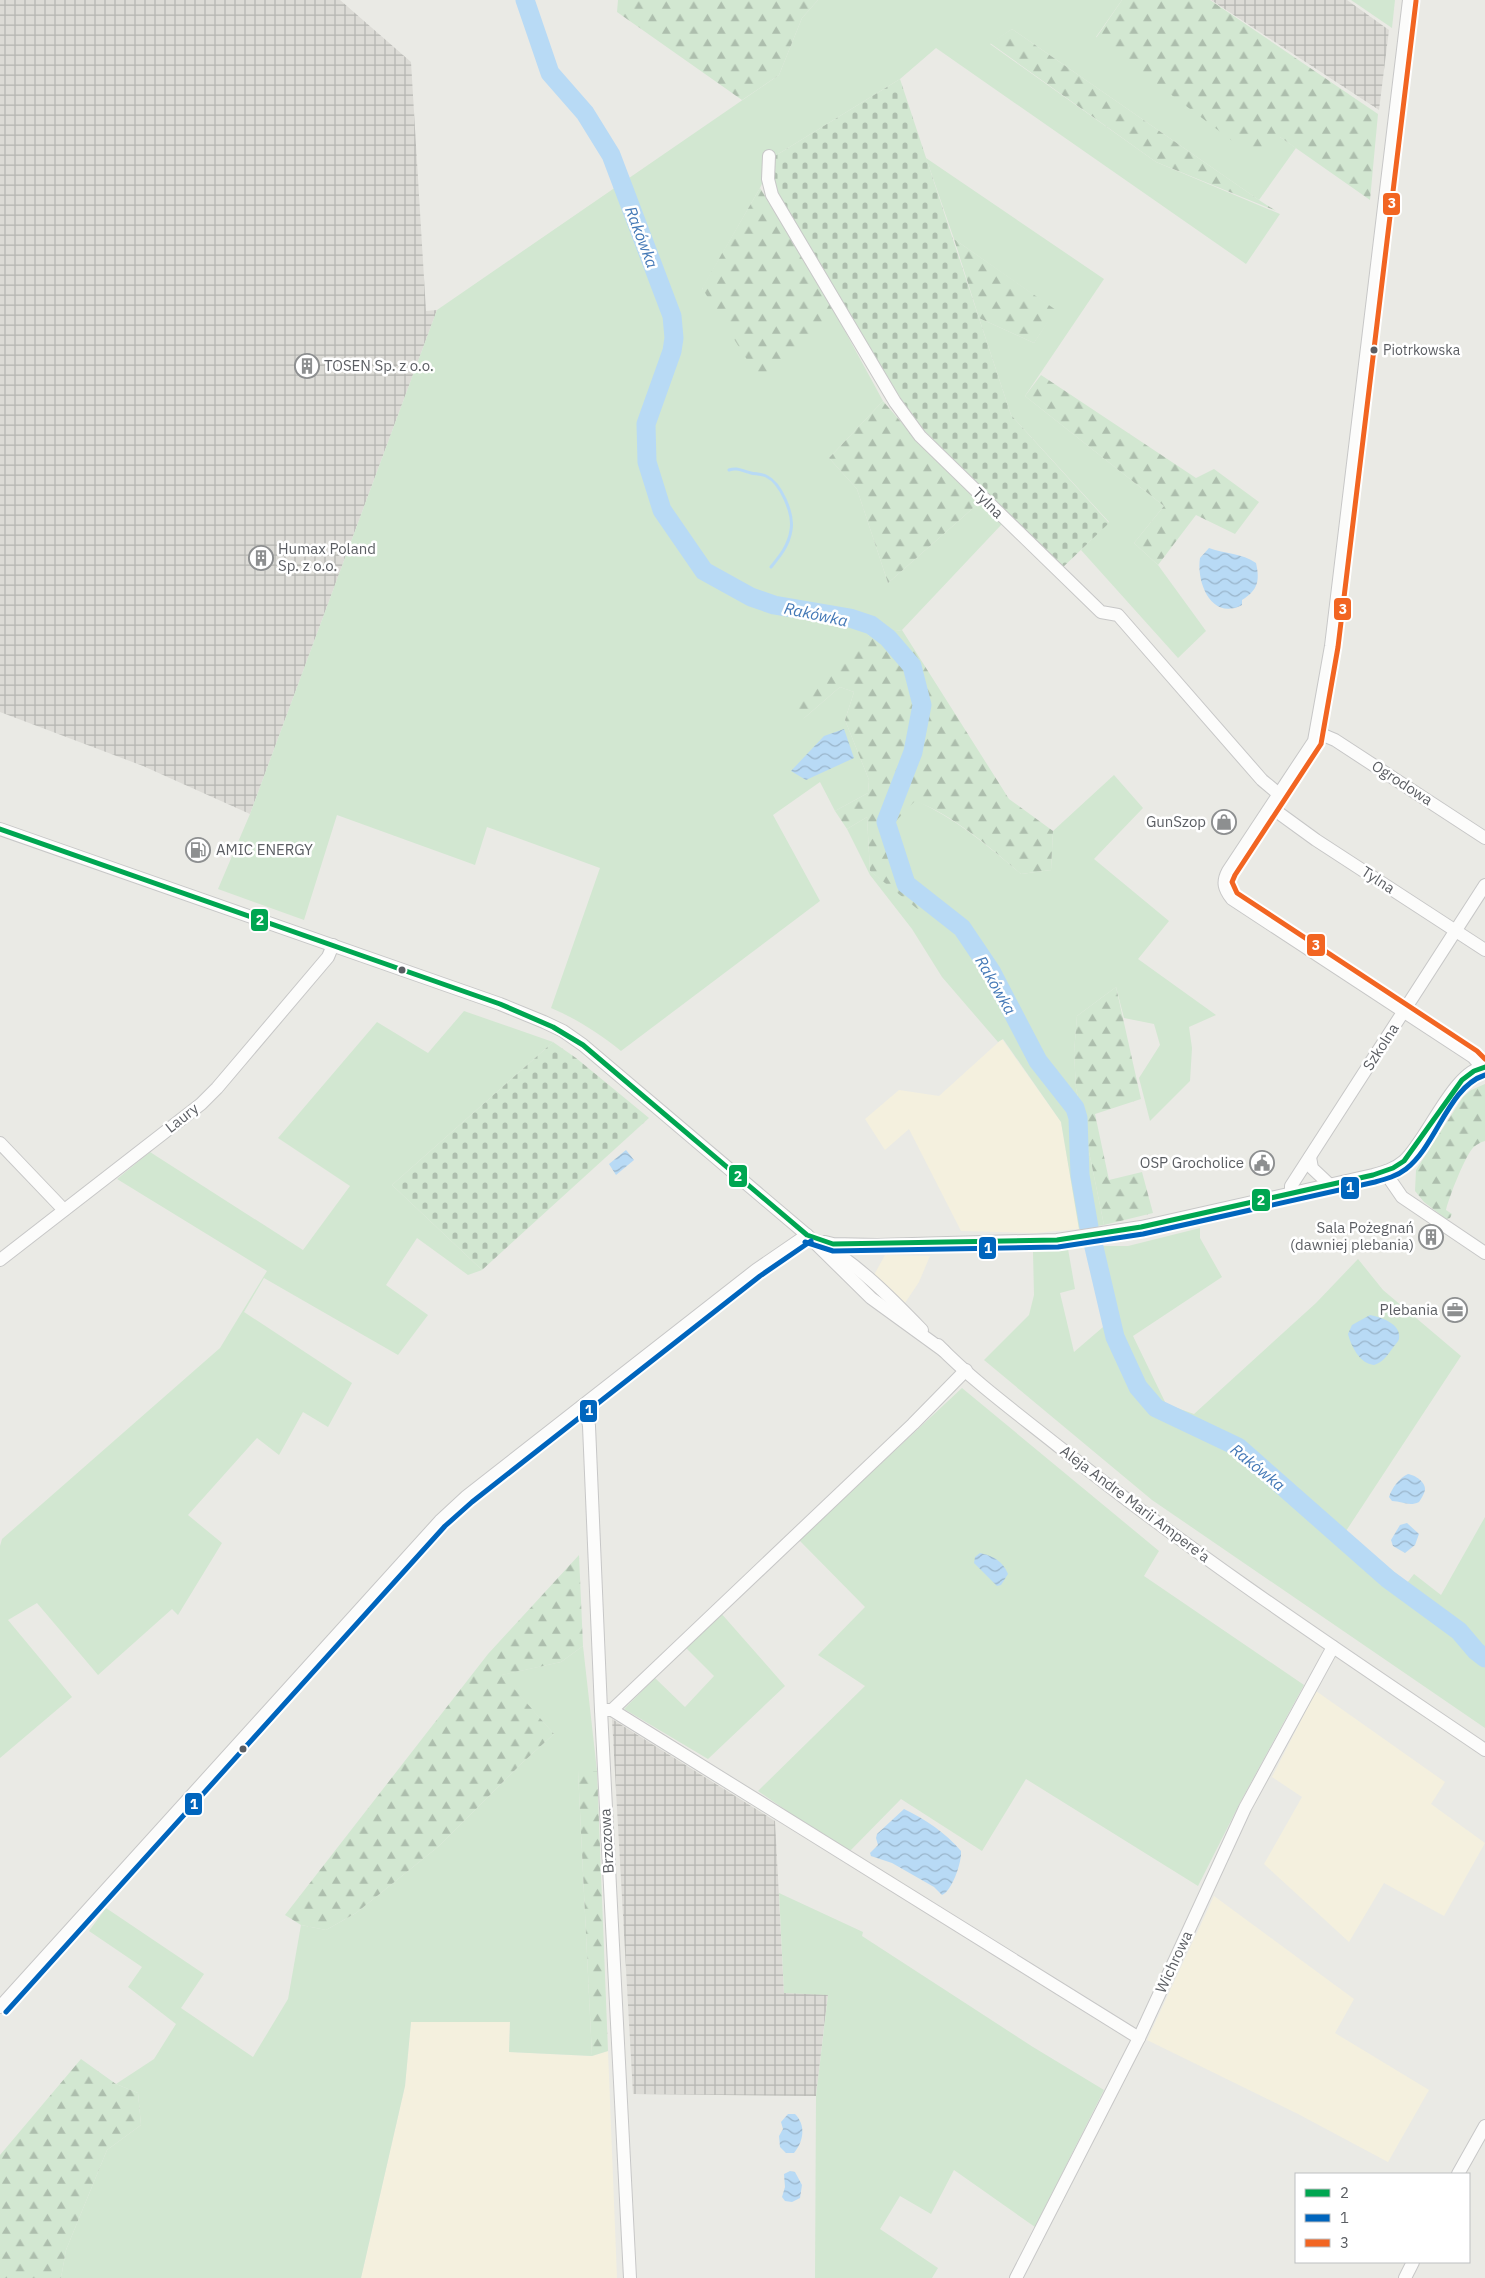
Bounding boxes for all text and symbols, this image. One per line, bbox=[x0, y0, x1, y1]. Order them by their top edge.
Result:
line badge: 3 bbox=[1382, 192, 1401, 216]
text: 3 bbox=[1388, 194, 1396, 212]
water label: Rakówka bbox=[621, 203, 663, 271]
place label: Piotrkowska bbox=[1383, 341, 1461, 359]
marker: Piotrkowska bbox=[1369, 345, 1379, 355]
building icon: TOSEN Sp. z o.o. bbox=[294, 353, 320, 379]
place label: TOSEN Sp. z o.o. bbox=[324, 356, 434, 375]
street label: Tylna bbox=[969, 483, 1008, 522]
place label: Humax Poland Sp. z o.o. bbox=[278, 539, 376, 575]
building icon: Humax Poland Sp. z o.o. bbox=[248, 545, 274, 571]
line badge: 3 bbox=[1333, 597, 1352, 621]
water label: Rakówka bbox=[782, 598, 850, 630]
text: 3 bbox=[1339, 600, 1347, 618]
street label: Ogrodowa bbox=[1368, 756, 1436, 809]
shop icon: GunSzop bbox=[1211, 809, 1237, 835]
place label: GunSzop bbox=[1146, 812, 1206, 831]
fuel station icon: AMIC ENERGY bbox=[185, 837, 211, 863]
place label: AMIC ENERGY bbox=[216, 840, 313, 859]
street label: Tylna bbox=[1358, 862, 1399, 897]
line badge: 2 bbox=[250, 908, 269, 932]
text: 2 bbox=[256, 911, 264, 929]
line badge: 3 bbox=[1306, 933, 1326, 957]
text: 3 bbox=[1312, 936, 1320, 954]
water label: Rakówka bbox=[971, 952, 1021, 1018]
unlabelled marker bbox=[397, 965, 407, 975]
street label: Szkolna bbox=[1358, 1020, 1403, 1074]
street label: Laury bbox=[161, 1098, 203, 1137]
public building icon: OSP Grocholice bbox=[1249, 1150, 1275, 1176]
place label: OSP Grocholice bbox=[1140, 1153, 1244, 1172]
line badge: 2 bbox=[728, 1164, 748, 1188]
text: 2 bbox=[734, 1167, 742, 1185]
line badge: 1 bbox=[1340, 1176, 1360, 1200]
text: 1 bbox=[1346, 1178, 1355, 1196]
line badge: 2 bbox=[1251, 1188, 1271, 1212]
text: 2 bbox=[1257, 1191, 1265, 1209]
place label: Sala Pożegnań (dawniej plebania) bbox=[1290, 1218, 1414, 1254]
building icon: Sala Pożegnań (dawniej plebania) bbox=[1418, 1224, 1444, 1250]
line badge: 1 bbox=[978, 1236, 997, 1260]
text: 1 bbox=[984, 1239, 993, 1257]
office icon: Plebania bbox=[1442, 1297, 1468, 1323]
place label: Plebania bbox=[1380, 1300, 1438, 1319]
line badge: 1 bbox=[579, 1399, 598, 1423]
text: 1 bbox=[585, 1401, 594, 1419]
water label: Rakówka bbox=[1227, 1439, 1289, 1495]
street label: Aleja Andre Marii Ampere'a bbox=[1057, 1441, 1214, 1566]
unlabelled marker bbox=[238, 1744, 248, 1754]
line badge: 1 bbox=[184, 1792, 203, 1816]
text: 1 bbox=[190, 1795, 199, 1813]
street label: Brzozowa bbox=[595, 1808, 618, 1874]
street label: Wichrowa bbox=[1151, 1928, 1196, 1996]
legend bbox=[1295, 2173, 1470, 2263]
text: 2 bbox=[1340, 2183, 1349, 2202]
text: 1 bbox=[1340, 2208, 1349, 2227]
text: 3 bbox=[1340, 2233, 1349, 2252]

